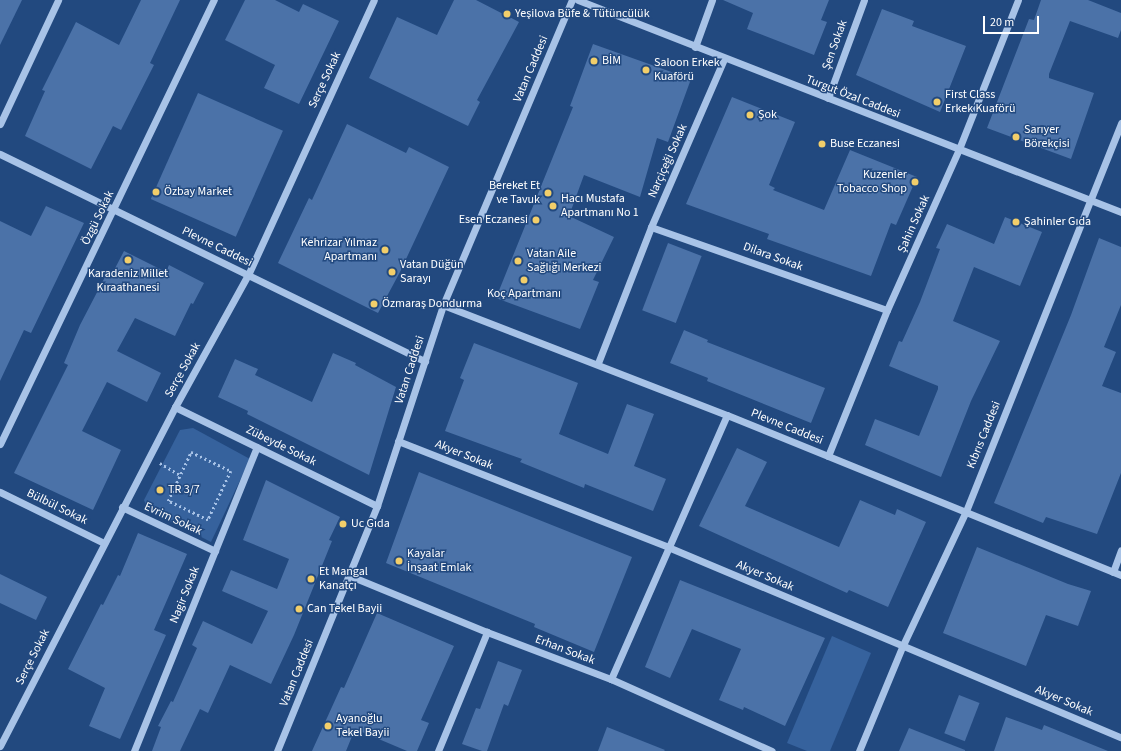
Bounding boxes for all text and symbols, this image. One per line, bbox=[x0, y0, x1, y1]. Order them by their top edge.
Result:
place label: Yeşilova Büfe & Tütüncülük bbox=[515, 7, 650, 21]
scale bar bbox=[985, 8, 1041, 34]
marker: Yeşilova Büfe & Tütüncülük bbox=[502, 9, 512, 19]
text: 20 m bbox=[990, 14, 1014, 31]
street label: Şen Sokak bbox=[819, 18, 851, 72]
street label: Vatan Caddesi bbox=[511, 34, 551, 104]
street label: Serçe Sokak bbox=[306, 49, 344, 111]
place label: BİM bbox=[602, 54, 621, 68]
marker: BİM bbox=[589, 56, 599, 66]
place label: Saloon Erkek Kuaförü bbox=[654, 56, 720, 84]
marker: Saloon Erkek Kuaförü bbox=[641, 65, 651, 75]
street label: Turgut Özal Caddesi bbox=[804, 72, 902, 122]
place label: First Class Erkek Kuaförü bbox=[945, 88, 1015, 116]
marker: First Class Erkek Kuaförü bbox=[932, 97, 942, 107]
place label: Şok bbox=[758, 108, 777, 122]
marker: Şok bbox=[745, 110, 755, 120]
street label: Narçiçeği Sokak bbox=[645, 122, 691, 200]
place label: Sarıyer Börekçisi bbox=[1024, 123, 1070, 151]
marker: Sarıyer Börekçisi bbox=[1011, 132, 1021, 142]
place label: Buse Eczanesi bbox=[830, 137, 900, 151]
marker: Buse Eczanesi bbox=[817, 139, 827, 149]
place label: Kuzenler Tobacco Shop bbox=[837, 168, 907, 196]
marker: Kuzenler Tobacco Shop bbox=[910, 177, 920, 187]
place label: Bereket Et ve Tavuk bbox=[489, 179, 540, 207]
place label: Özbay Market bbox=[164, 185, 232, 199]
marker: Özbay Market bbox=[151, 187, 161, 197]
marker: Bereket Et ve Tavuk bbox=[543, 188, 553, 198]
street label: Özgü Sokak bbox=[79, 189, 117, 247]
place label: Hacı Mustafa Apartmanı No 1 bbox=[561, 192, 639, 220]
street label: Şahin Sokak bbox=[895, 193, 933, 255]
marker: Hacı Mustafa Apartmanı No 1 bbox=[548, 201, 558, 211]
place label: Esen Eczanesi bbox=[459, 213, 528, 227]
marker: Esen Eczanesi bbox=[531, 215, 541, 225]
place label: Şahinler Gıda bbox=[1024, 215, 1091, 229]
marker: Şahinler Gıda bbox=[1011, 217, 1021, 227]
street label: Plevne Caddesi bbox=[179, 224, 255, 270]
place label: Kehrizar Yılmaz Apartmanı bbox=[301, 236, 377, 264]
street label: Dilara Sokak bbox=[741, 240, 805, 274]
marker: Kehrizar Yılmaz Apartmanı bbox=[380, 245, 390, 255]
place label: Vatan Aile Sağlığı Merkezi bbox=[527, 247, 602, 275]
marker: Karadeniz Millet Kıraathanesi bbox=[123, 255, 133, 265]
marker: Vatan Aile Sağlığı Merkezi bbox=[512, 255, 524, 267]
place label: Vatan Düğün Sarayı bbox=[400, 258, 464, 286]
place label: Karadeniz Millet Kıraathanesi bbox=[88, 267, 168, 295]
marker: Vatan Düğün Sarayı bbox=[387, 267, 397, 277]
marker: Koç Apartmanı bbox=[519, 275, 529, 285]
place label: Koç Apartmanı bbox=[487, 287, 561, 301]
place label: Özmaraş Dondurma bbox=[382, 297, 482, 311]
marker: Özmaraş Dondurma bbox=[369, 299, 379, 309]
street label: Vatan Caddesi bbox=[392, 334, 428, 406]
street label: Serçe Sokak bbox=[162, 340, 204, 400]
street label: Kıbrıs Caddesi bbox=[964, 399, 1004, 471]
street label: Plevne Caddesi bbox=[749, 406, 825, 448]
street label: Zübeyde Sokak bbox=[243, 423, 319, 469]
street label: Akyer Sokak bbox=[433, 437, 495, 473]
place label: TR 3/7 bbox=[168, 483, 200, 497]
marker: TR 3/7 bbox=[155, 485, 165, 495]
street label: Bülbül Sokak bbox=[24, 486, 90, 528]
street label: Evrim Sokak bbox=[142, 499, 204, 539]
place label: Uc Gıda bbox=[351, 517, 390, 531]
marker: Uc Gıda bbox=[338, 519, 348, 529]
place label: Kayalar İnşaat Emlak bbox=[407, 547, 471, 575]
marker: Kayalar İnşaat Emlak bbox=[394, 556, 404, 566]
street label: Akyer Sokak bbox=[734, 557, 796, 595]
street label: Nagir Sokak bbox=[167, 564, 203, 626]
place label: Et Mangal Kanatçı bbox=[319, 565, 368, 593]
marker: Et Mangal Kanatçı bbox=[306, 574, 316, 584]
place label: Can Tekel Bayii bbox=[307, 602, 382, 616]
marker: Can Tekel Bayii bbox=[294, 604, 304, 614]
street label: Serçe Sokak bbox=[13, 627, 53, 687]
street label: Erhan Sokak bbox=[533, 632, 597, 668]
street label: Vatan Caddesi bbox=[277, 637, 317, 709]
street label: Akyer Sokak bbox=[1033, 682, 1095, 720]
place label: Ayanoğlu Tekel Bayii bbox=[336, 712, 389, 740]
marker: Ayanoğlu Tekel Bayii bbox=[323, 721, 333, 731]

